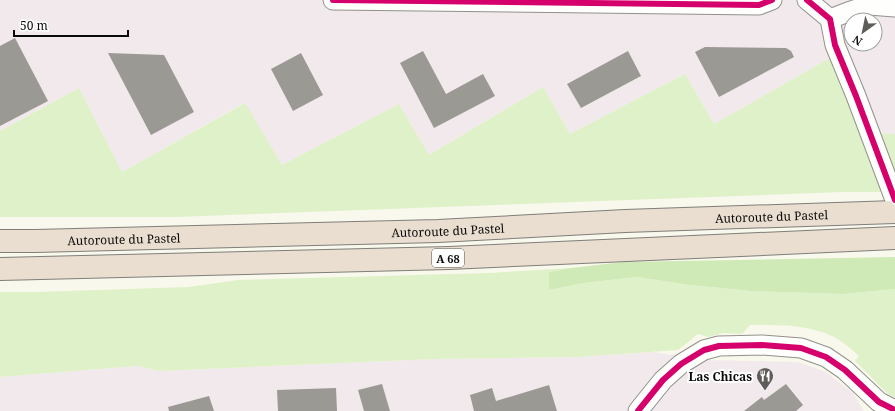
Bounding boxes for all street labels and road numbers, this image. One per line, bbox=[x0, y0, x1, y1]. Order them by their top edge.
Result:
street label: Autoroute du Pastel bbox=[715, 206, 829, 226]
street label: Autoroute du Pastel bbox=[391, 219, 505, 241]
street label: Autoroute du Pastel bbox=[67, 229, 181, 249]
road number: A 68 bbox=[432, 249, 464, 267]

